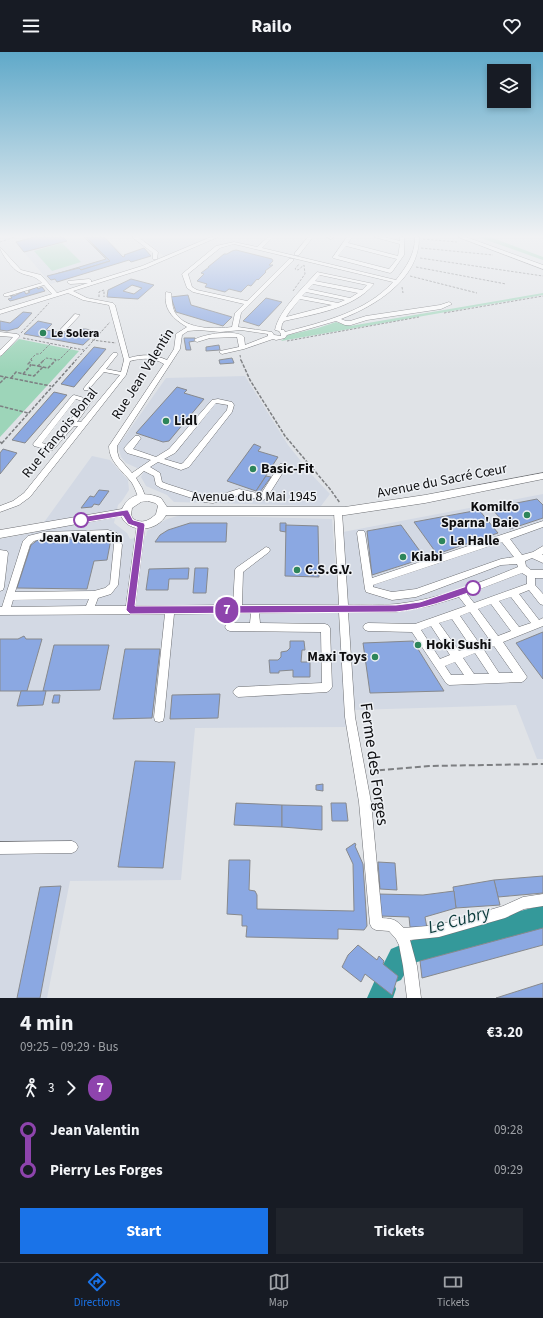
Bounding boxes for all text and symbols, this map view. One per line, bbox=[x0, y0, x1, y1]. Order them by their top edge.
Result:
text: Railo bbox=[251, 14, 292, 39]
icon: menu bbox=[20, 15, 42, 37]
icon: heart bbox=[501, 15, 523, 37]
map controls bbox=[487, 64, 531, 108]
button: layers bbox=[487, 64, 531, 108]
street label: Rue Jean Valentin bbox=[107, 324, 179, 424]
place label: Le Solera bbox=[51, 325, 99, 342]
marker: Le Solera bbox=[38, 328, 48, 338]
street label: Rue François Bonal bbox=[17, 383, 103, 482]
place label: Lidl bbox=[174, 411, 197, 431]
marker: Lidl bbox=[161, 416, 171, 426]
place label: Basic-Fit bbox=[261, 459, 315, 479]
street label: Avenue du Sacré Cœur bbox=[375, 459, 509, 503]
marker: Basic-Fit bbox=[248, 464, 258, 474]
street label: Avenue du 8 Mai 1945 bbox=[191, 487, 317, 507]
place label: Komilfo Sparna' Baie bbox=[441, 497, 519, 533]
marker: Komilfo Sparna' Baie bbox=[522, 510, 532, 520]
marker: Jean Valentin bbox=[73, 512, 89, 528]
place label: Jean Valentin bbox=[39, 528, 123, 548]
place label: La Halle bbox=[450, 531, 500, 551]
marker: La Halle bbox=[437, 536, 447, 546]
place label: Kiabi bbox=[411, 547, 443, 567]
marker: Kiabi bbox=[398, 552, 408, 562]
place label: C.S.G.V. bbox=[305, 560, 352, 580]
marker: C.S.G.V. bbox=[292, 565, 302, 575]
unlabelled marker bbox=[465, 580, 481, 596]
line badge: 7 bbox=[214, 597, 240, 623]
text: 7 bbox=[223, 600, 231, 620]
place label: Hoki Sushi bbox=[426, 635, 491, 655]
marker: Hoki Sushi bbox=[413, 640, 423, 650]
place label: Maxi Toys bbox=[307, 647, 367, 667]
marker: Maxi Toys bbox=[370, 652, 380, 662]
street label: Ferme des Forges bbox=[354, 701, 394, 827]
water label: Le Cubry bbox=[425, 899, 494, 940]
text: 4 min bbox=[20, 1007, 74, 1039]
text: €3.20 bbox=[487, 1022, 523, 1043]
text: 09:25 – 09:29 · Bus bbox=[20, 1038, 118, 1056]
icon: walk bbox=[20, 1077, 42, 1099]
icon: forward bbox=[60, 1077, 82, 1099]
text: 7 bbox=[96, 1078, 104, 1098]
text: 3 bbox=[48, 1079, 54, 1097]
text: Jean Valentin bbox=[50, 1120, 140, 1141]
text: 09:28 bbox=[494, 1121, 523, 1139]
text: Pierry Les Forges bbox=[50, 1160, 163, 1181]
text: 09:29 bbox=[494, 1161, 523, 1179]
button: Start bbox=[20, 1208, 268, 1254]
button: Tickets bbox=[276, 1208, 523, 1254]
tab: Directions bbox=[74, 1271, 120, 1310]
tab: Map bbox=[268, 1271, 290, 1310]
tab: Tickets bbox=[437, 1271, 469, 1310]

